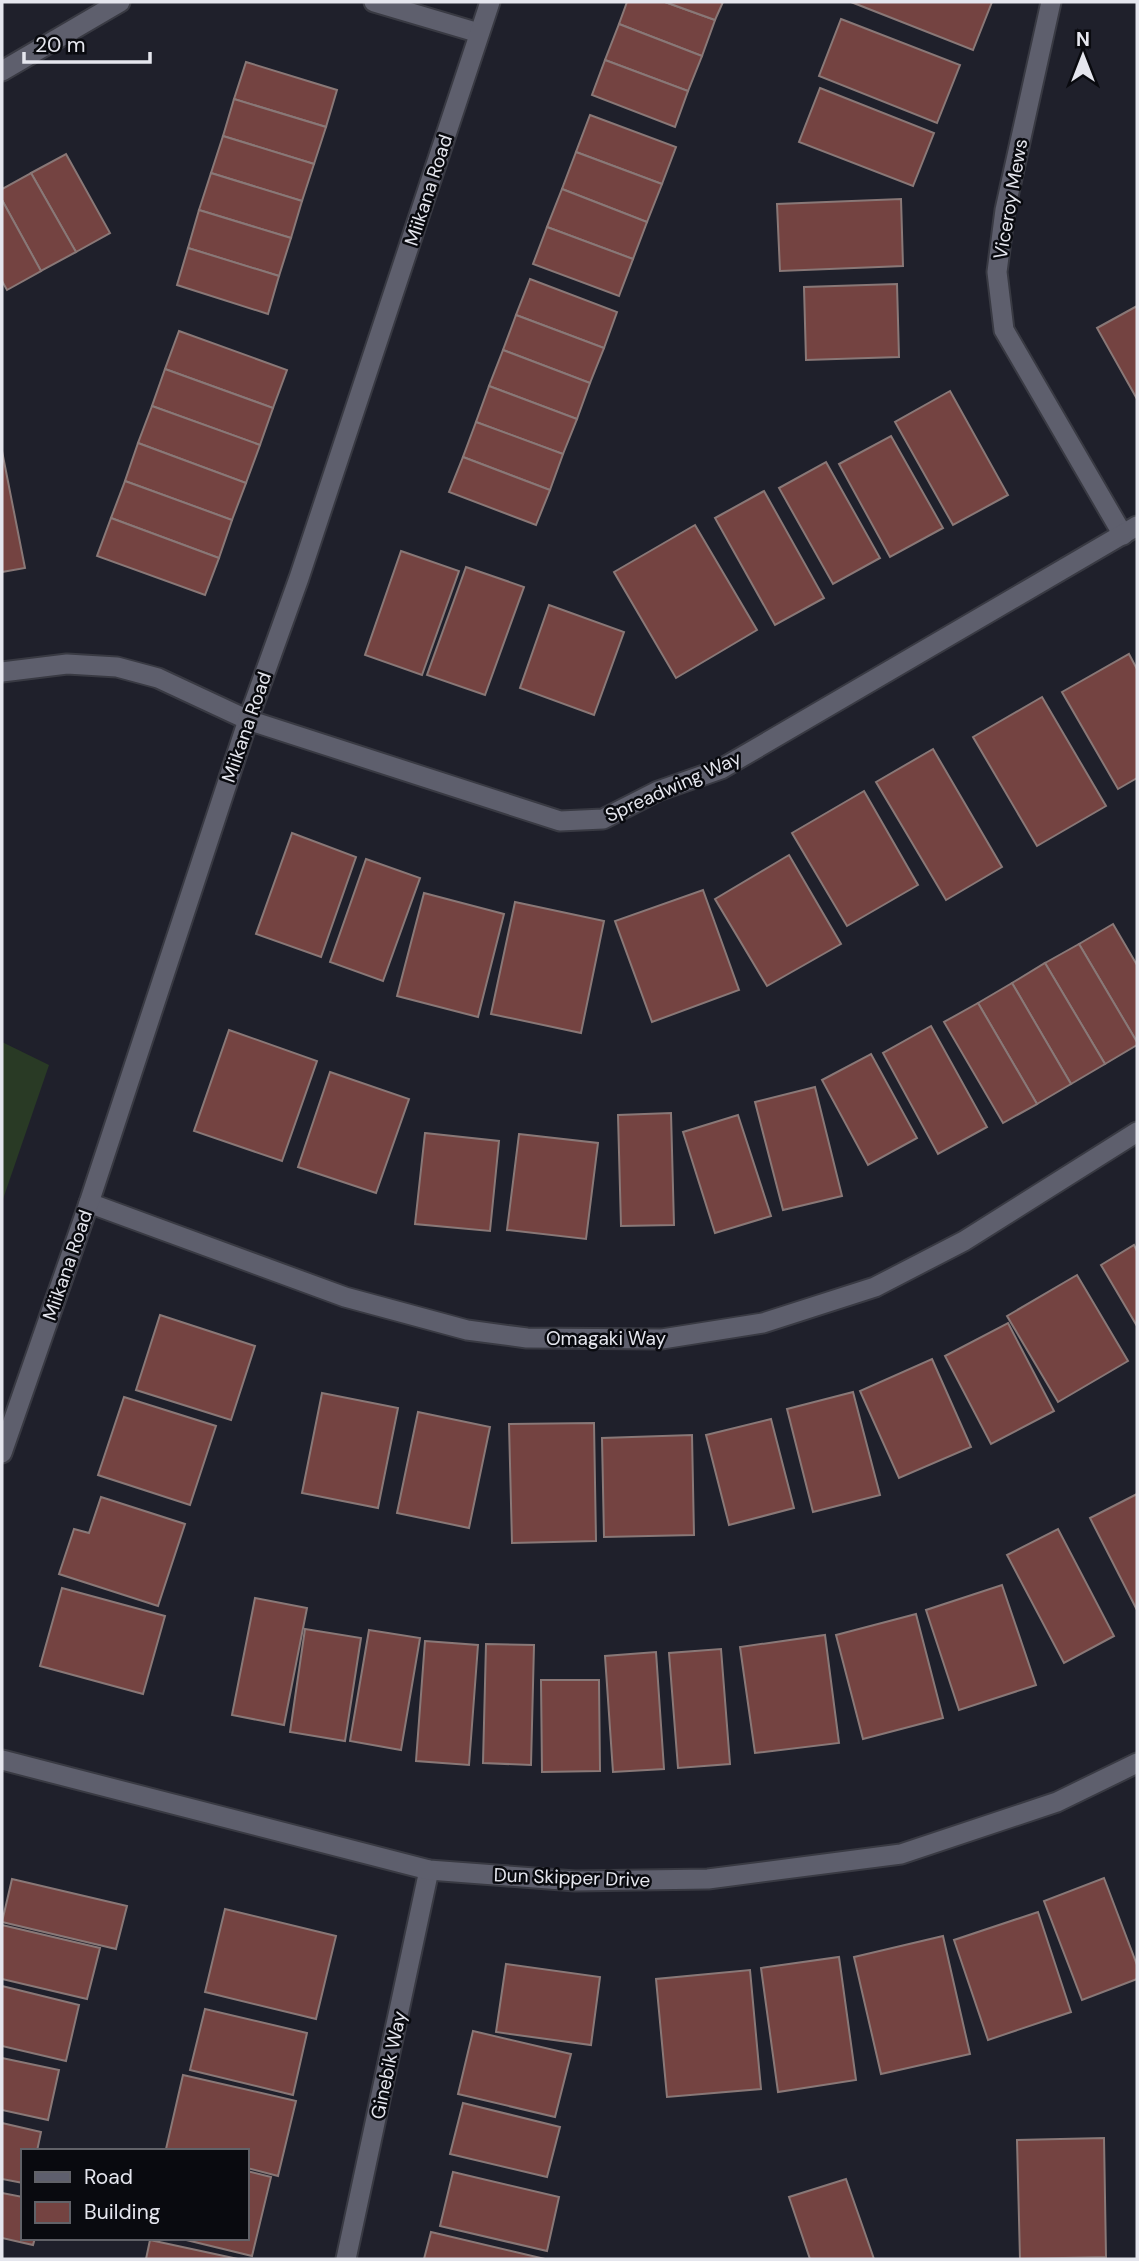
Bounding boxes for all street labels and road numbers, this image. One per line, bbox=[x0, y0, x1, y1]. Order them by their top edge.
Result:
street label: Miikana Road bbox=[399, 131, 458, 249]
street label: Viceroy Mews bbox=[988, 137, 1033, 261]
street label: Miikana Road bbox=[216, 669, 277, 786]
street label: Spreadwing Way bbox=[601, 745, 746, 828]
street label: Miikana Road bbox=[37, 1207, 98, 1324]
street label: Omagaki Way bbox=[546, 1326, 667, 1351]
street label: Dun Skipper Drive bbox=[493, 1862, 651, 1893]
street label: Ginebik Way bbox=[365, 2008, 412, 2121]

